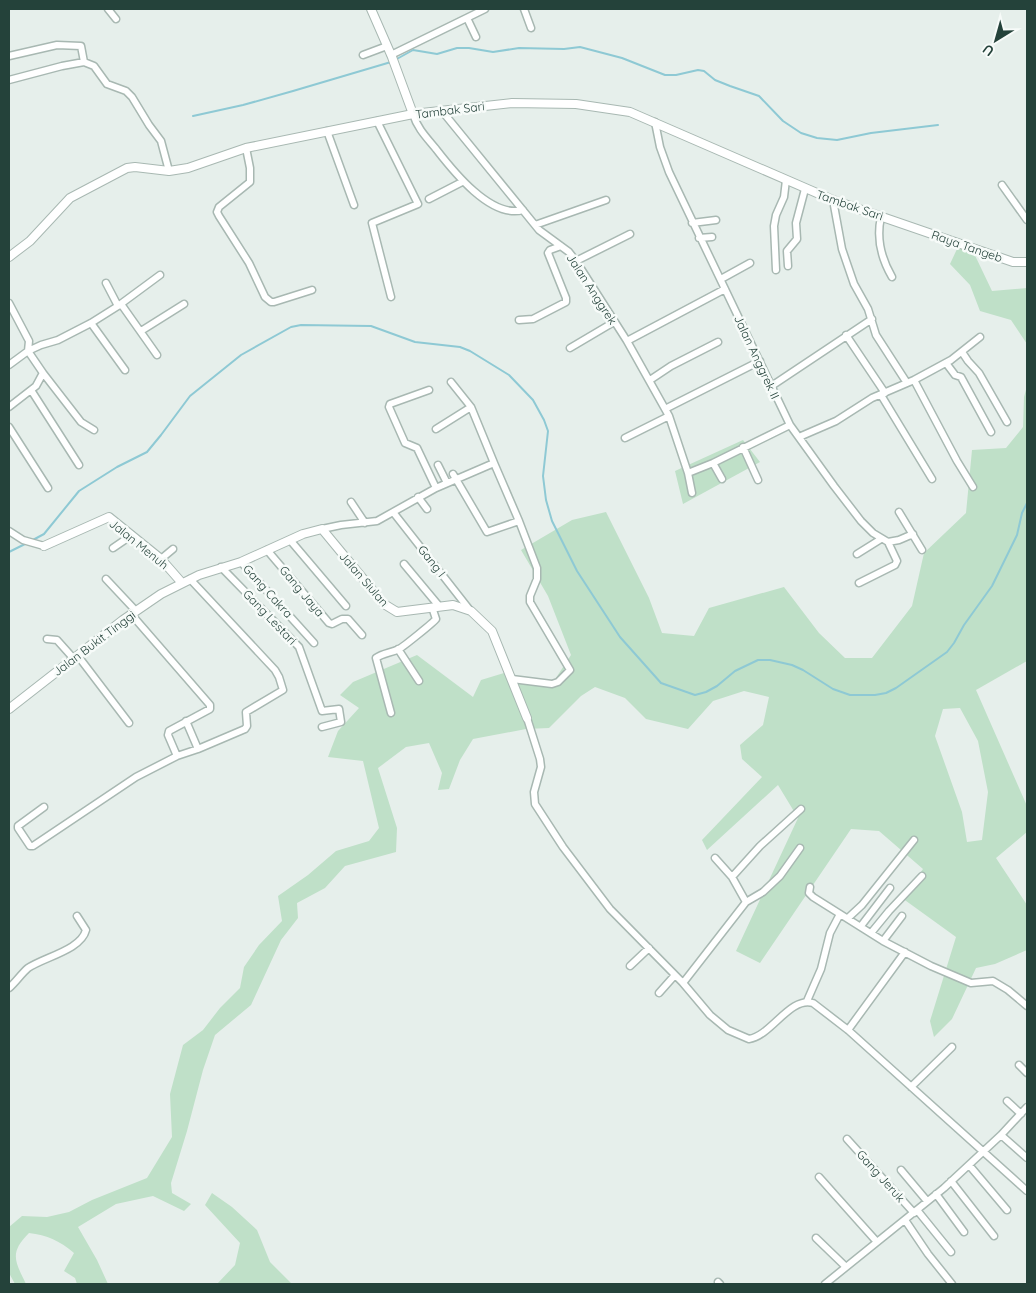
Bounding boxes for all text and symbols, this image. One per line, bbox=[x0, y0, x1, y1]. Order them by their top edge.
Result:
north arrow bbox=[971, 15, 1021, 65]
text: U bbox=[979, 40, 998, 61]
street label: Tambak Sari bbox=[414, 98, 486, 122]
street label: Tambak Sari bbox=[815, 187, 885, 223]
street label: Raya Tangeb bbox=[929, 227, 1005, 265]
street label: Jalan Anggrek bbox=[563, 251, 621, 327]
street label: Jalan Anggrek II bbox=[731, 313, 783, 401]
street label: Jalan Menuh bbox=[106, 516, 172, 572]
street label: Gang I bbox=[415, 542, 449, 580]
street label: Jalan Siulan bbox=[336, 549, 392, 609]
street label: Gang Cakra bbox=[240, 561, 296, 621]
street label: Gang Jaya bbox=[276, 563, 328, 619]
street label: Gang Lestari bbox=[240, 586, 300, 648]
street label: Jalan Bukit Tinggi bbox=[50, 607, 138, 679]
street label: Gang Jeruk bbox=[854, 1147, 908, 1205]

